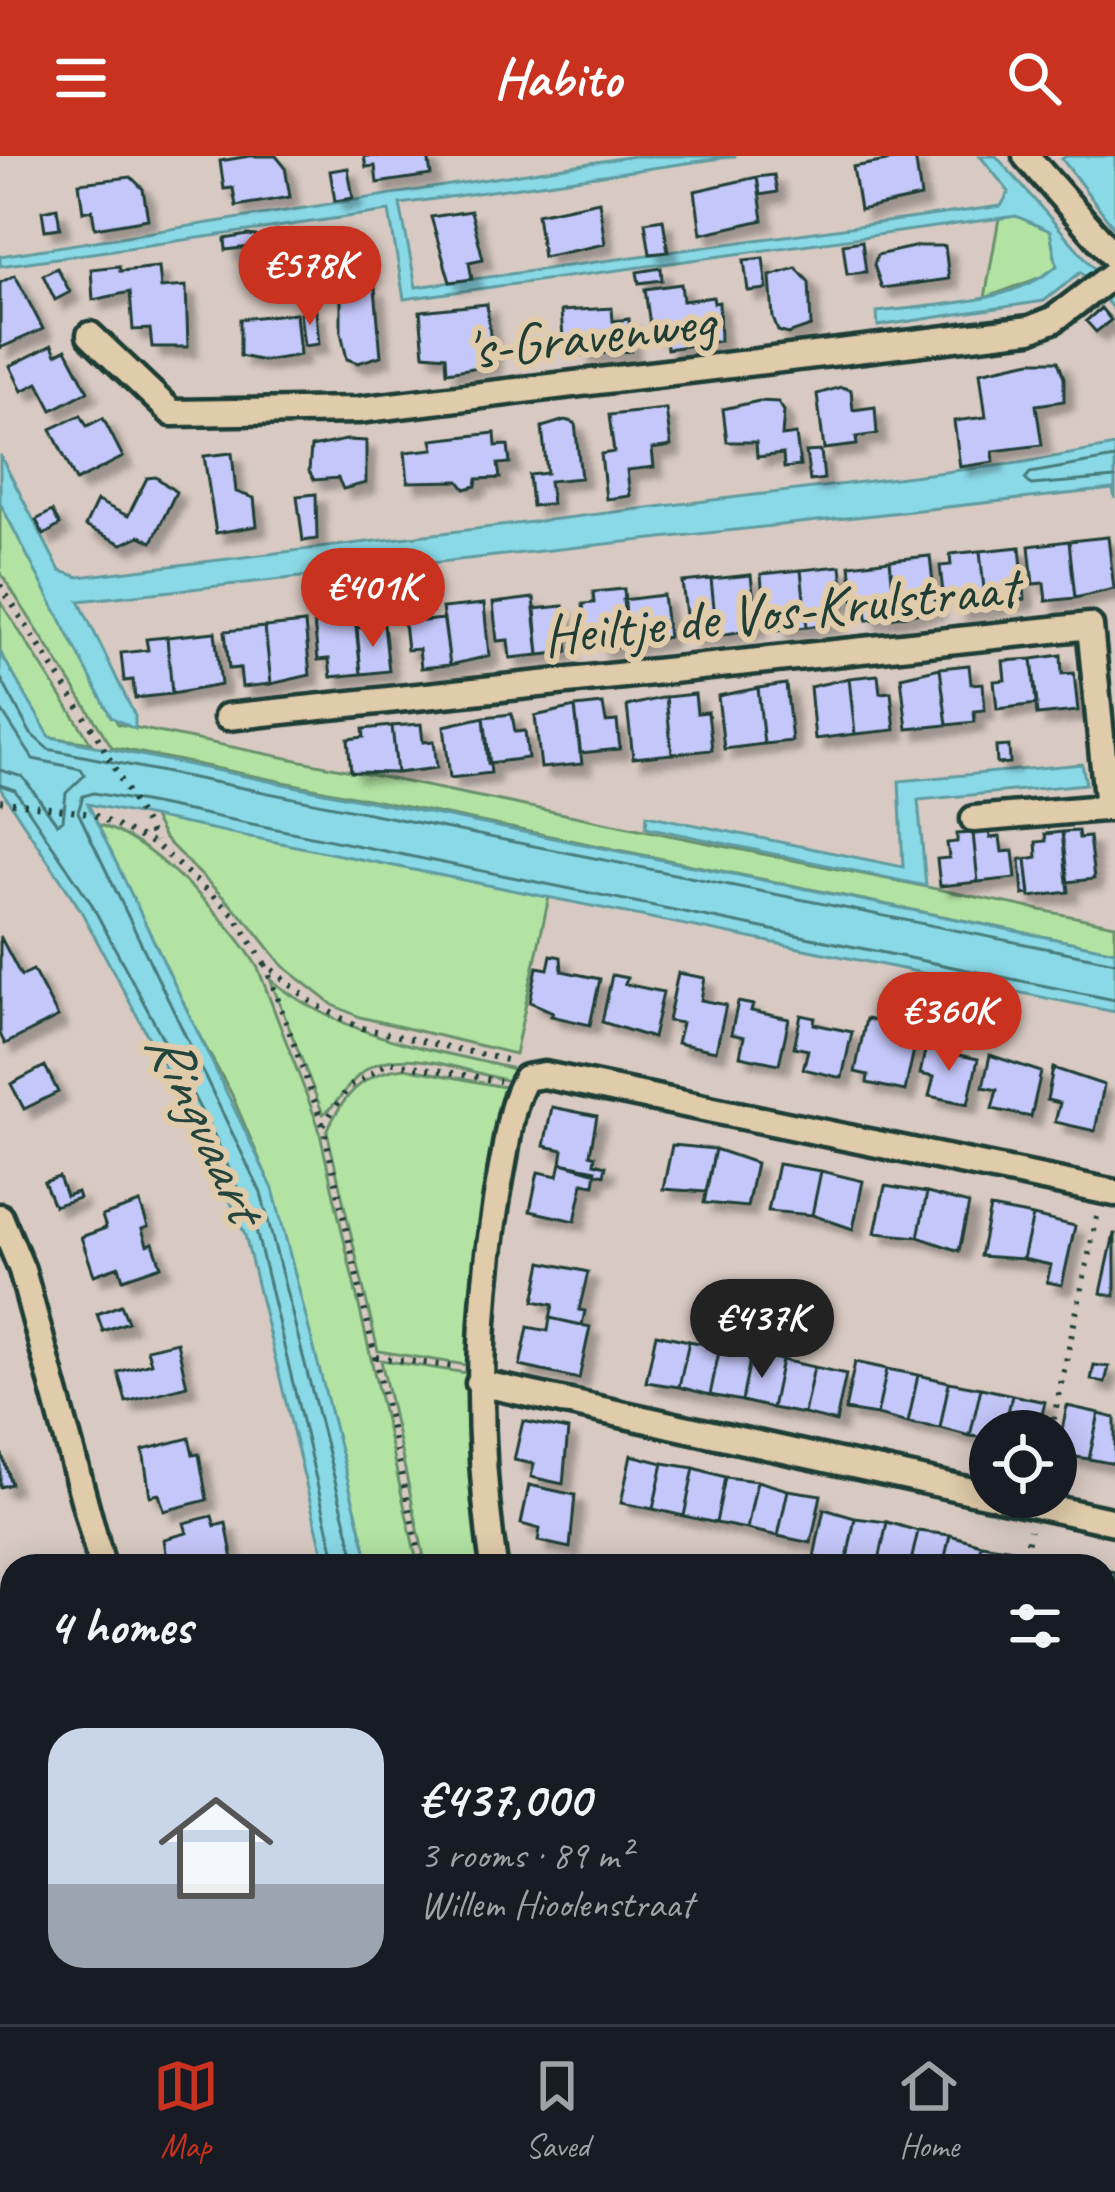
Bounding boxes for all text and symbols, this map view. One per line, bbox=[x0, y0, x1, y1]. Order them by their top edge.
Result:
text: Habito bbox=[494, 44, 621, 112]
icon: menu bbox=[48, 45, 114, 111]
icon: search bbox=[1001, 45, 1067, 111]
pin: €578K bbox=[226, 226, 394, 328]
text: €578K bbox=[265, 240, 355, 289]
street label: 's-Gravenweg bbox=[462, 284, 722, 386]
pin: €401K bbox=[289, 548, 457, 650]
street label: Heiltje de Vos-Krulstraat bbox=[539, 550, 1028, 672]
text: €401K bbox=[328, 562, 418, 611]
pin: €360K bbox=[865, 972, 1033, 1074]
text: €360K bbox=[904, 986, 994, 1035]
water label: Ringvaart bbox=[129, 1017, 288, 1242]
pin: €437K bbox=[678, 1279, 846, 1381]
text: €437K bbox=[717, 1293, 807, 1342]
map controls bbox=[969, 1410, 1077, 1518]
button: locate bbox=[969, 1410, 1077, 1518]
icon: filters bbox=[1002, 1593, 1068, 1659]
text: 4 homes bbox=[48, 1594, 192, 1658]
text: €437,000 bbox=[420, 1767, 591, 1831]
icon: home bbox=[144, 1776, 288, 1920]
text: 3 rooms · 89 m² bbox=[420, 1831, 631, 1880]
text: Willem Hioolenstraat bbox=[420, 1880, 693, 1929]
tab: Map bbox=[153, 2053, 219, 2167]
tab: Saved bbox=[524, 2053, 590, 2167]
tab: Home bbox=[896, 2053, 962, 2167]

